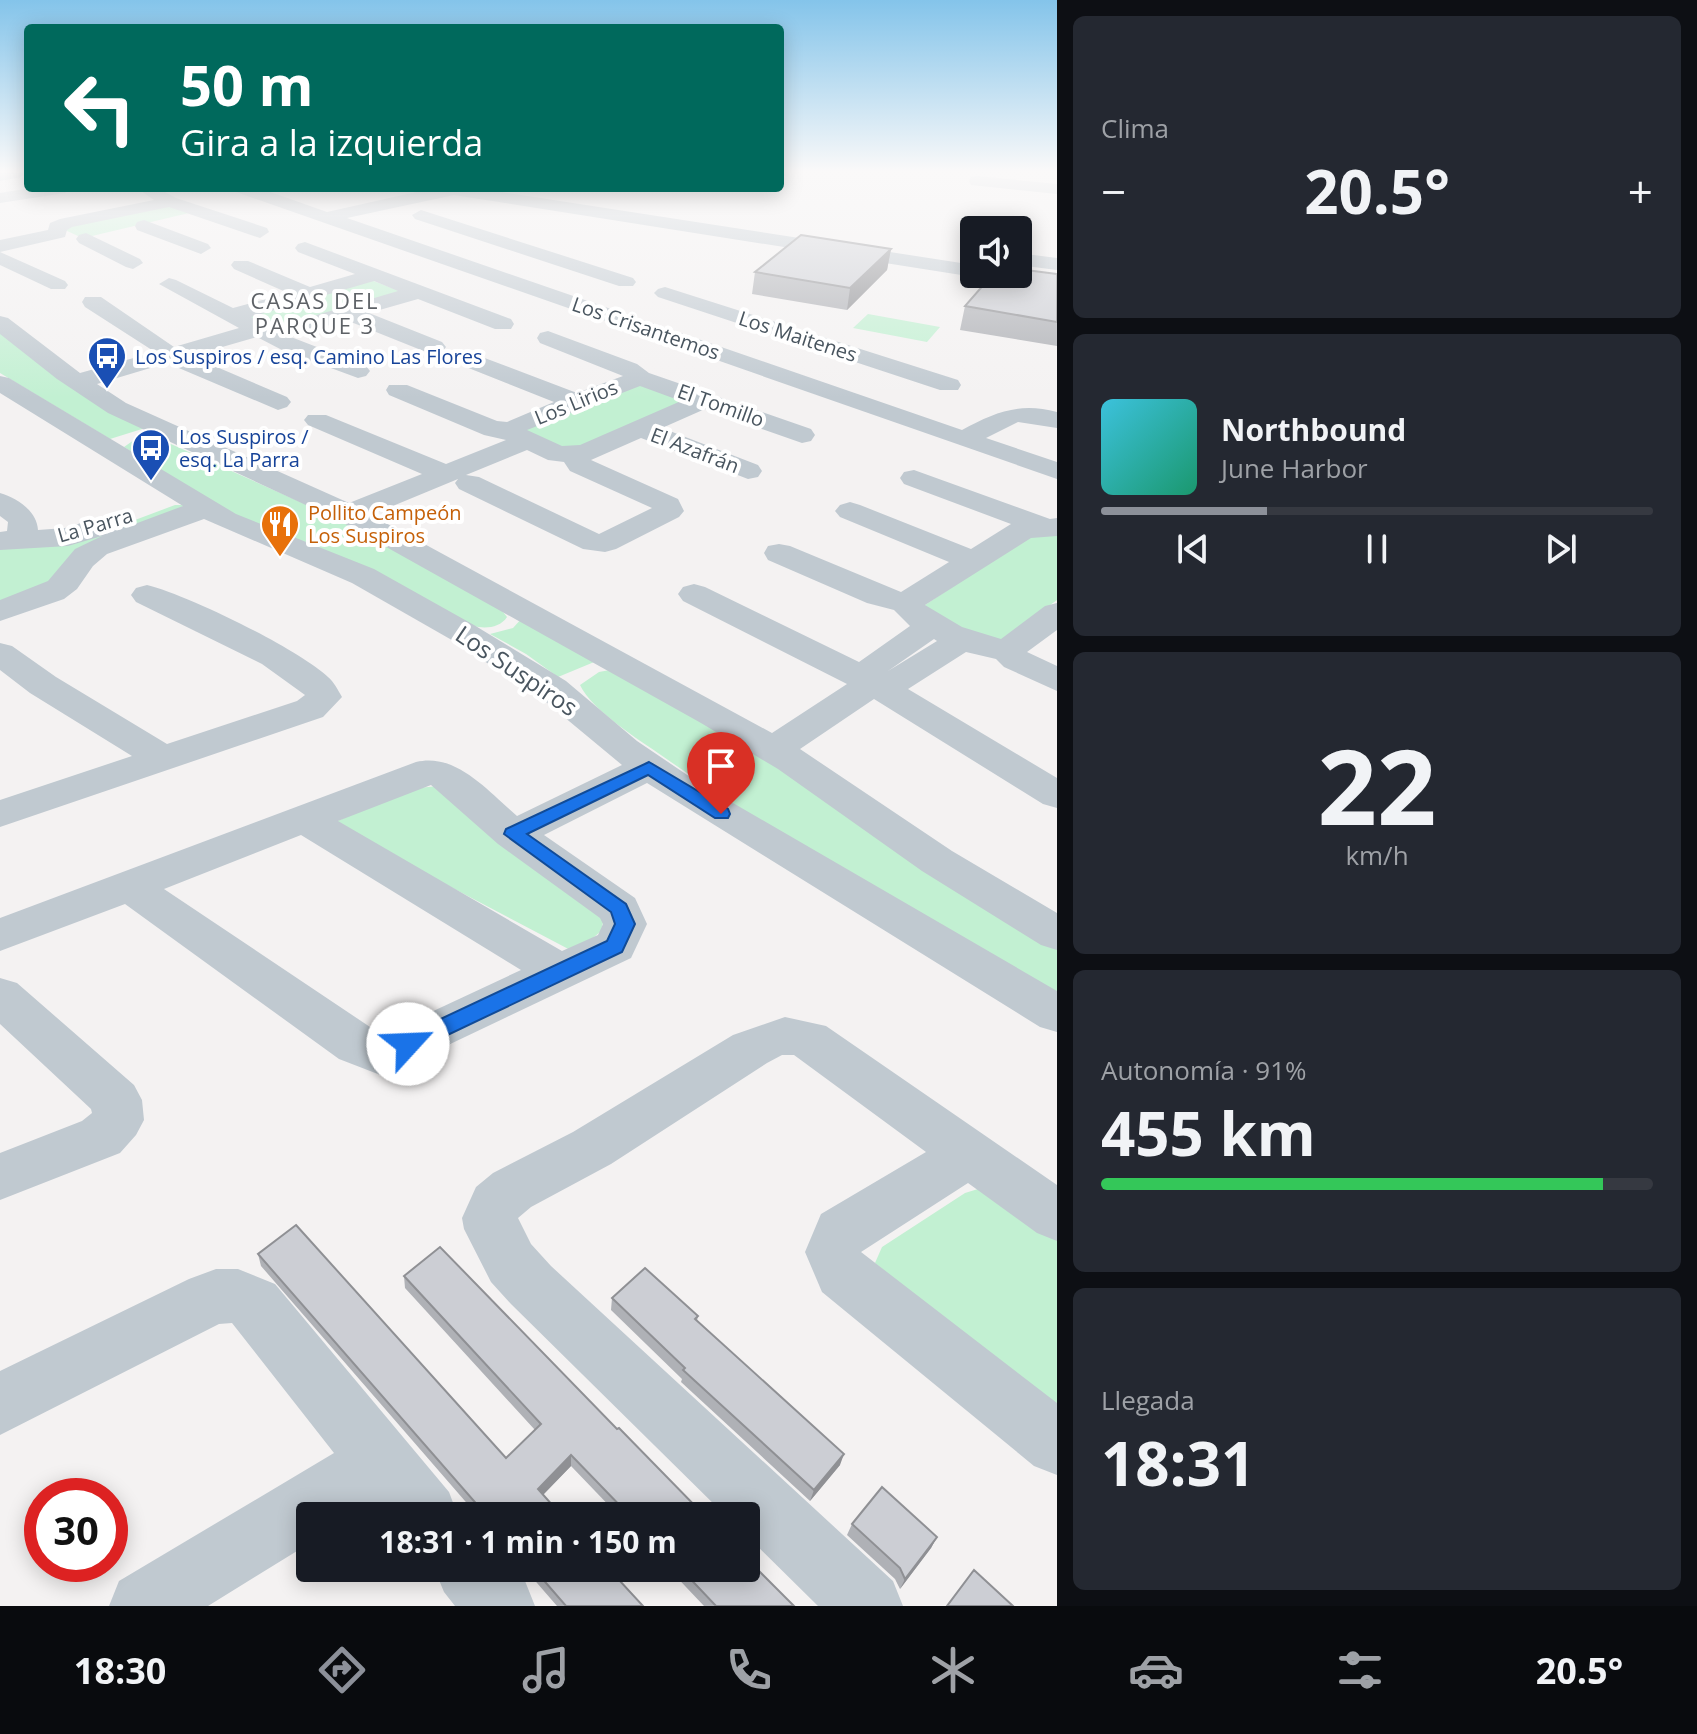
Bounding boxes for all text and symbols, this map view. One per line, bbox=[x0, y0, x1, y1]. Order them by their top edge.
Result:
text: 50 m bbox=[180, 46, 314, 122]
icon: left bbox=[48, 56, 152, 160]
text: Clima bbox=[1101, 110, 1169, 146]
text: Gira a la izquierda bbox=[180, 118, 483, 167]
text: 20.5° bbox=[1304, 150, 1450, 232]
text: − bbox=[1101, 161, 1126, 221]
text: + bbox=[1628, 161, 1653, 221]
map controls bbox=[960, 216, 1032, 288]
button: sound bbox=[960, 216, 1032, 288]
district label: CASAS DEL PARQUE 3 bbox=[250, 285, 380, 340]
street label: Los Crisantemos bbox=[569, 290, 723, 366]
street label: Los Maitenes bbox=[735, 304, 861, 368]
bus stop icon: Los Suspiros / esq. Camino Las Flores bbox=[86, 335, 128, 390]
place label: Los Suspiros / esq. Camino Las Flores bbox=[135, 343, 483, 370]
street label: Los Lirios bbox=[530, 373, 622, 431]
street label: El Tomillo bbox=[674, 377, 768, 433]
text: Northbound bbox=[1221, 409, 1406, 450]
street label: El Azafrán bbox=[647, 421, 743, 479]
place label: Los Suspiros / esq. La Parra bbox=[179, 423, 309, 473]
bus stop icon: Los Suspiros / esq. La Parra bbox=[130, 427, 172, 482]
text: June Harbor bbox=[1221, 450, 1368, 486]
place label: Pollito Campeón Los Suspiros bbox=[308, 499, 462, 549]
street label: La Parra bbox=[54, 501, 136, 549]
restaurant icon: Pollito Campeón Los Suspiros bbox=[259, 503, 301, 558]
icon: previous bbox=[1171, 527, 1215, 571]
icon: pause bbox=[1355, 527, 1399, 571]
icon: next bbox=[1539, 527, 1583, 571]
street label: Los Suspiros bbox=[450, 617, 584, 723]
text: 22 bbox=[1318, 714, 1436, 855]
pin bbox=[687, 732, 755, 814]
icon: arrive bbox=[699, 744, 743, 788]
text: km/h bbox=[1345, 837, 1409, 873]
position arrow bbox=[366, 1002, 450, 1086]
text: Autonomía · 91% bbox=[1101, 1052, 1307, 1088]
text: 455 km bbox=[1101, 1092, 1316, 1174]
text: Llegada bbox=[1101, 1382, 1195, 1418]
text: 18:31 bbox=[1101, 1422, 1255, 1504]
speed limit sign: 30 bbox=[24, 1478, 128, 1582]
text: 18:31 · 1 min · 150 m bbox=[379, 1521, 677, 1562]
icon: directions bbox=[314, 1642, 370, 1698]
icon: music bbox=[518, 1642, 574, 1698]
icon: phone bbox=[721, 1642, 777, 1698]
icon: climate bbox=[925, 1642, 981, 1698]
icon: car bbox=[1128, 1642, 1184, 1698]
icon: filters bbox=[1332, 1642, 1388, 1698]
text: 18:30 bbox=[74, 1646, 166, 1695]
text: 20.5° bbox=[1536, 1646, 1623, 1695]

